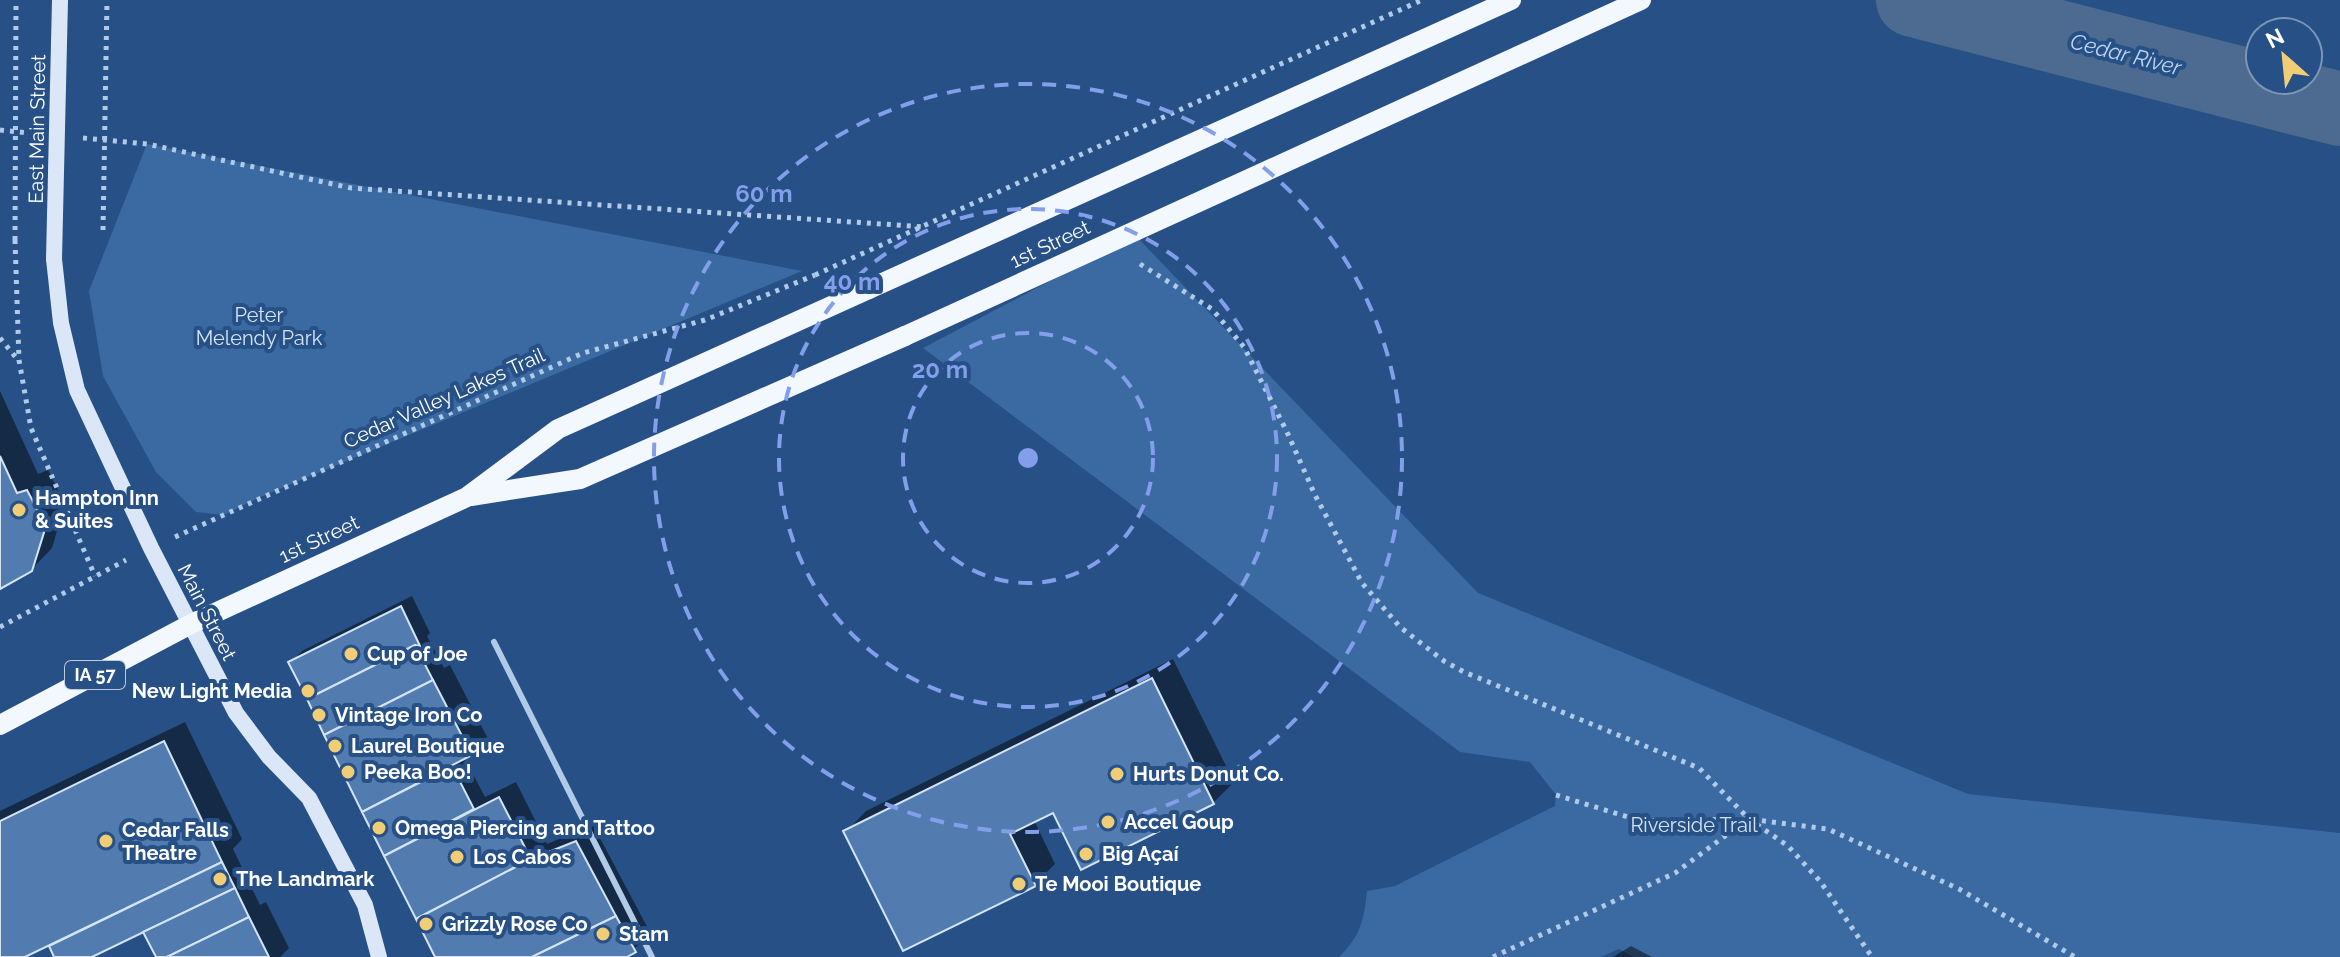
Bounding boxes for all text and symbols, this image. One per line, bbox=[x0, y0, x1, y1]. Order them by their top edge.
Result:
north arrow bbox=[2244, 16, 2324, 96]
text: N bbox=[2262, 23, 2288, 54]
water label: Cedar River bbox=[2068, 28, 2186, 81]
street label: East Main Street bbox=[24, 54, 50, 204]
text: 60 m bbox=[735, 179, 793, 208]
street label: 1st Street bbox=[1006, 215, 1094, 273]
text: 40 m bbox=[824, 267, 880, 296]
park label: Peter Melendy Park bbox=[196, 303, 323, 350]
street label: Cedar Valley Lakes Trail bbox=[340, 343, 549, 453]
text: 20 m bbox=[912, 355, 968, 384]
centre of rings bbox=[1014, 444, 1042, 472]
place label: Hampton Inn & Suites bbox=[35, 486, 159, 533]
marker: Hampton Inn & Suites bbox=[10, 501, 28, 519]
street label: 1st Street bbox=[275, 510, 363, 568]
street label: Main Street bbox=[172, 560, 242, 664]
place label: Cup of Joe bbox=[367, 642, 468, 666]
marker: Cup of Joe bbox=[342, 645, 360, 663]
road number: IA 57 bbox=[65, 661, 125, 689]
place label: New Light Media bbox=[132, 679, 292, 703]
marker: New Light Media bbox=[299, 682, 317, 700]
place label: Vintage Iron Co bbox=[335, 703, 482, 727]
marker: Vintage Iron Co bbox=[310, 706, 328, 724]
place label: Laurel Boutique bbox=[351, 734, 505, 758]
marker: Laurel Boutique bbox=[326, 737, 344, 755]
place label: Peeka Boo! bbox=[364, 760, 472, 784]
place label: Hurts Donut Co. bbox=[1133, 762, 1284, 786]
marker: Peeka Boo! bbox=[339, 763, 357, 781]
marker: Hurts Donut Co. bbox=[1108, 765, 1126, 783]
place label: Accel Goup bbox=[1124, 810, 1234, 834]
marker: Accel Goup bbox=[1099, 813, 1117, 831]
park label: Riverside Trail bbox=[1630, 813, 1758, 837]
place label: Omega Piercing and Tattoo bbox=[395, 816, 655, 840]
place label: Cedar Falls Theatre bbox=[122, 818, 229, 865]
marker: Omega Piercing and Tattoo bbox=[370, 819, 388, 837]
marker: Cedar Falls Theatre bbox=[97, 832, 115, 850]
place label: Big Açaí bbox=[1102, 842, 1179, 866]
place label: Los Cabos bbox=[473, 845, 571, 869]
marker: Big Açaí bbox=[1077, 845, 1095, 863]
marker: Los Cabos bbox=[448, 848, 466, 866]
place label: The Landmark bbox=[236, 867, 375, 891]
marker: The Landmark bbox=[211, 870, 229, 888]
place label: Te Mooi Boutique bbox=[1035, 872, 1201, 896]
marker: Te Mooi Boutique bbox=[1010, 875, 1028, 893]
place label: Grizzly Rose Co bbox=[442, 912, 588, 936]
marker: Grizzly Rose Co bbox=[417, 915, 435, 933]
place label: Stam bbox=[619, 922, 669, 946]
marker: Stam bbox=[594, 925, 612, 943]

